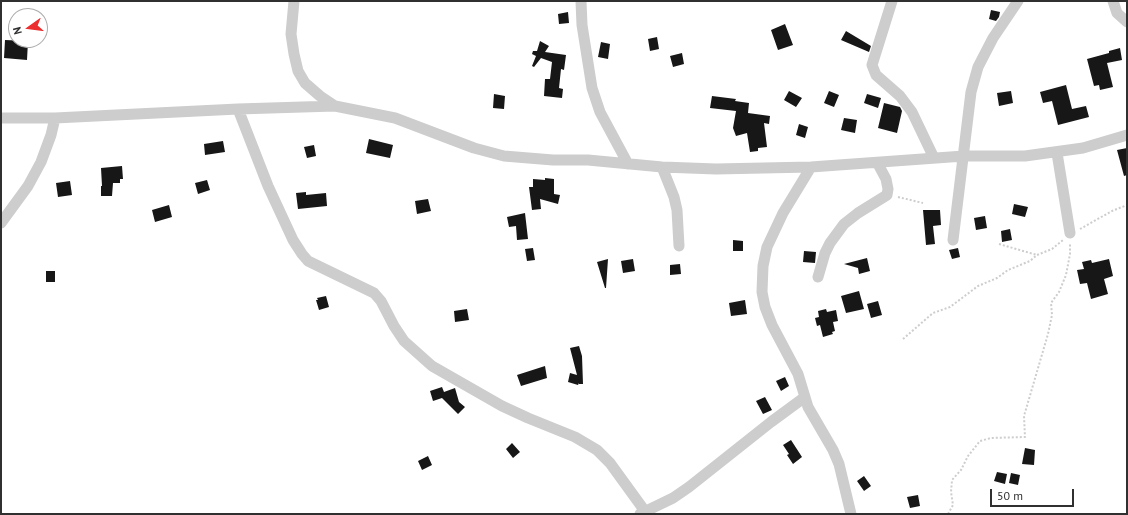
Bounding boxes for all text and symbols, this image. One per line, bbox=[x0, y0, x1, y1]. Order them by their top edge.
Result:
north arrow bbox=[8, 8, 48, 48]
text: N bbox=[10, 25, 25, 36]
scale bar bbox=[992, 481, 1076, 507]
text: 50 m bbox=[997, 488, 1023, 503]

